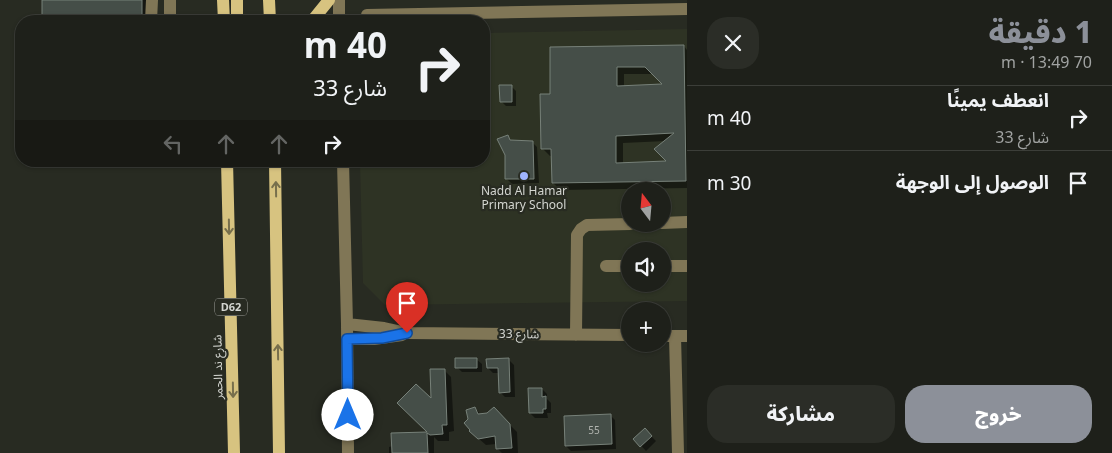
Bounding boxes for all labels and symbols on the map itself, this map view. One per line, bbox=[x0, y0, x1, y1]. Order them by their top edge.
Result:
marker: Nadd Al Hamar Primary School bbox=[518, 170, 530, 182]
one-way arrow bbox=[271, 182, 281, 198]
place label: Nadd Al Hamar Primary School bbox=[481, 182, 567, 213]
north arrow bbox=[621, 182, 671, 232]
one-way arrow bbox=[224, 219, 233, 235]
pin bbox=[386, 282, 428, 333]
road number: D62 bbox=[215, 298, 247, 316]
street label: شارع 33 bbox=[499, 325, 539, 343]
street label: شارع ند الحمر bbox=[208, 335, 228, 400]
one-way arrow bbox=[273, 344, 283, 360]
one-way arrow bbox=[228, 382, 237, 398]
position arrow bbox=[321, 388, 373, 440]
house number: 55 bbox=[588, 423, 600, 437]

